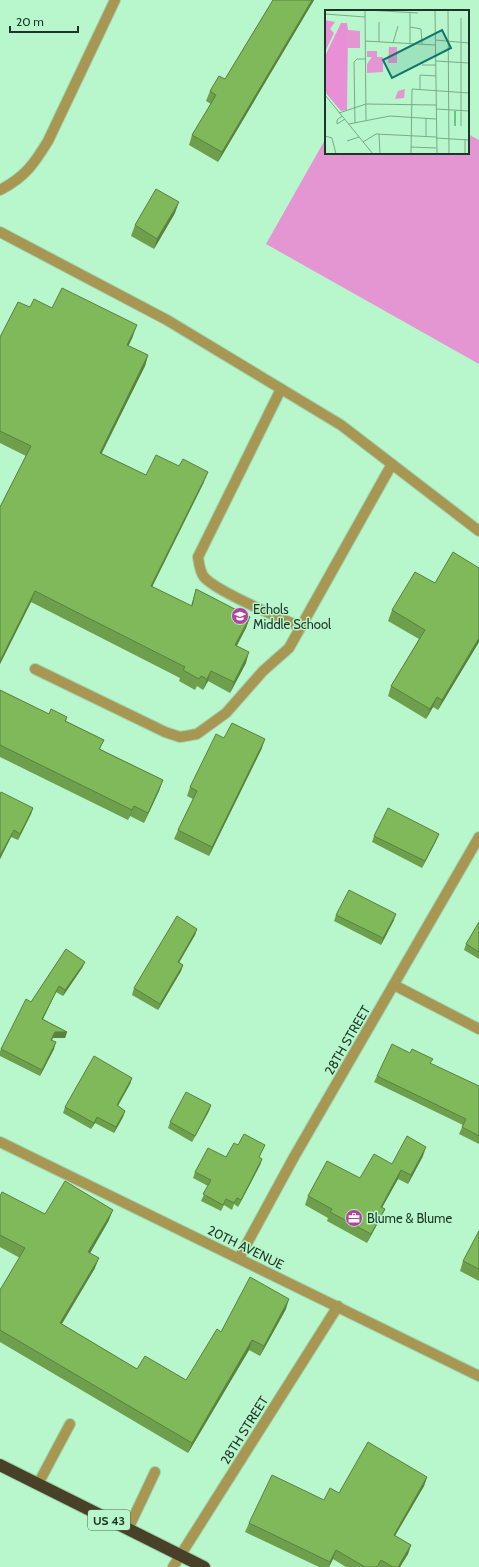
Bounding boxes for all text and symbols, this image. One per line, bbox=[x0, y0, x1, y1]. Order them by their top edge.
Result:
scale bar bbox=[10, 8, 78, 34]
inset map bbox=[325, 10, 469, 154]
text: 20 m bbox=[16, 14, 44, 29]
place label: Echols Middle School bbox=[253, 601, 331, 632]
school or university icon: Echols Middle School bbox=[230, 606, 250, 626]
street label: 28TH STREET bbox=[321, 1002, 373, 1077]
office icon: Blume & Blume bbox=[344, 1208, 364, 1228]
place label: Blume & Blume bbox=[367, 1210, 452, 1226]
street label: 20TH AVENUE bbox=[205, 1222, 287, 1272]
street label: 28TH STREET bbox=[217, 1393, 271, 1467]
road number: US 43 bbox=[88, 1510, 130, 1530]

